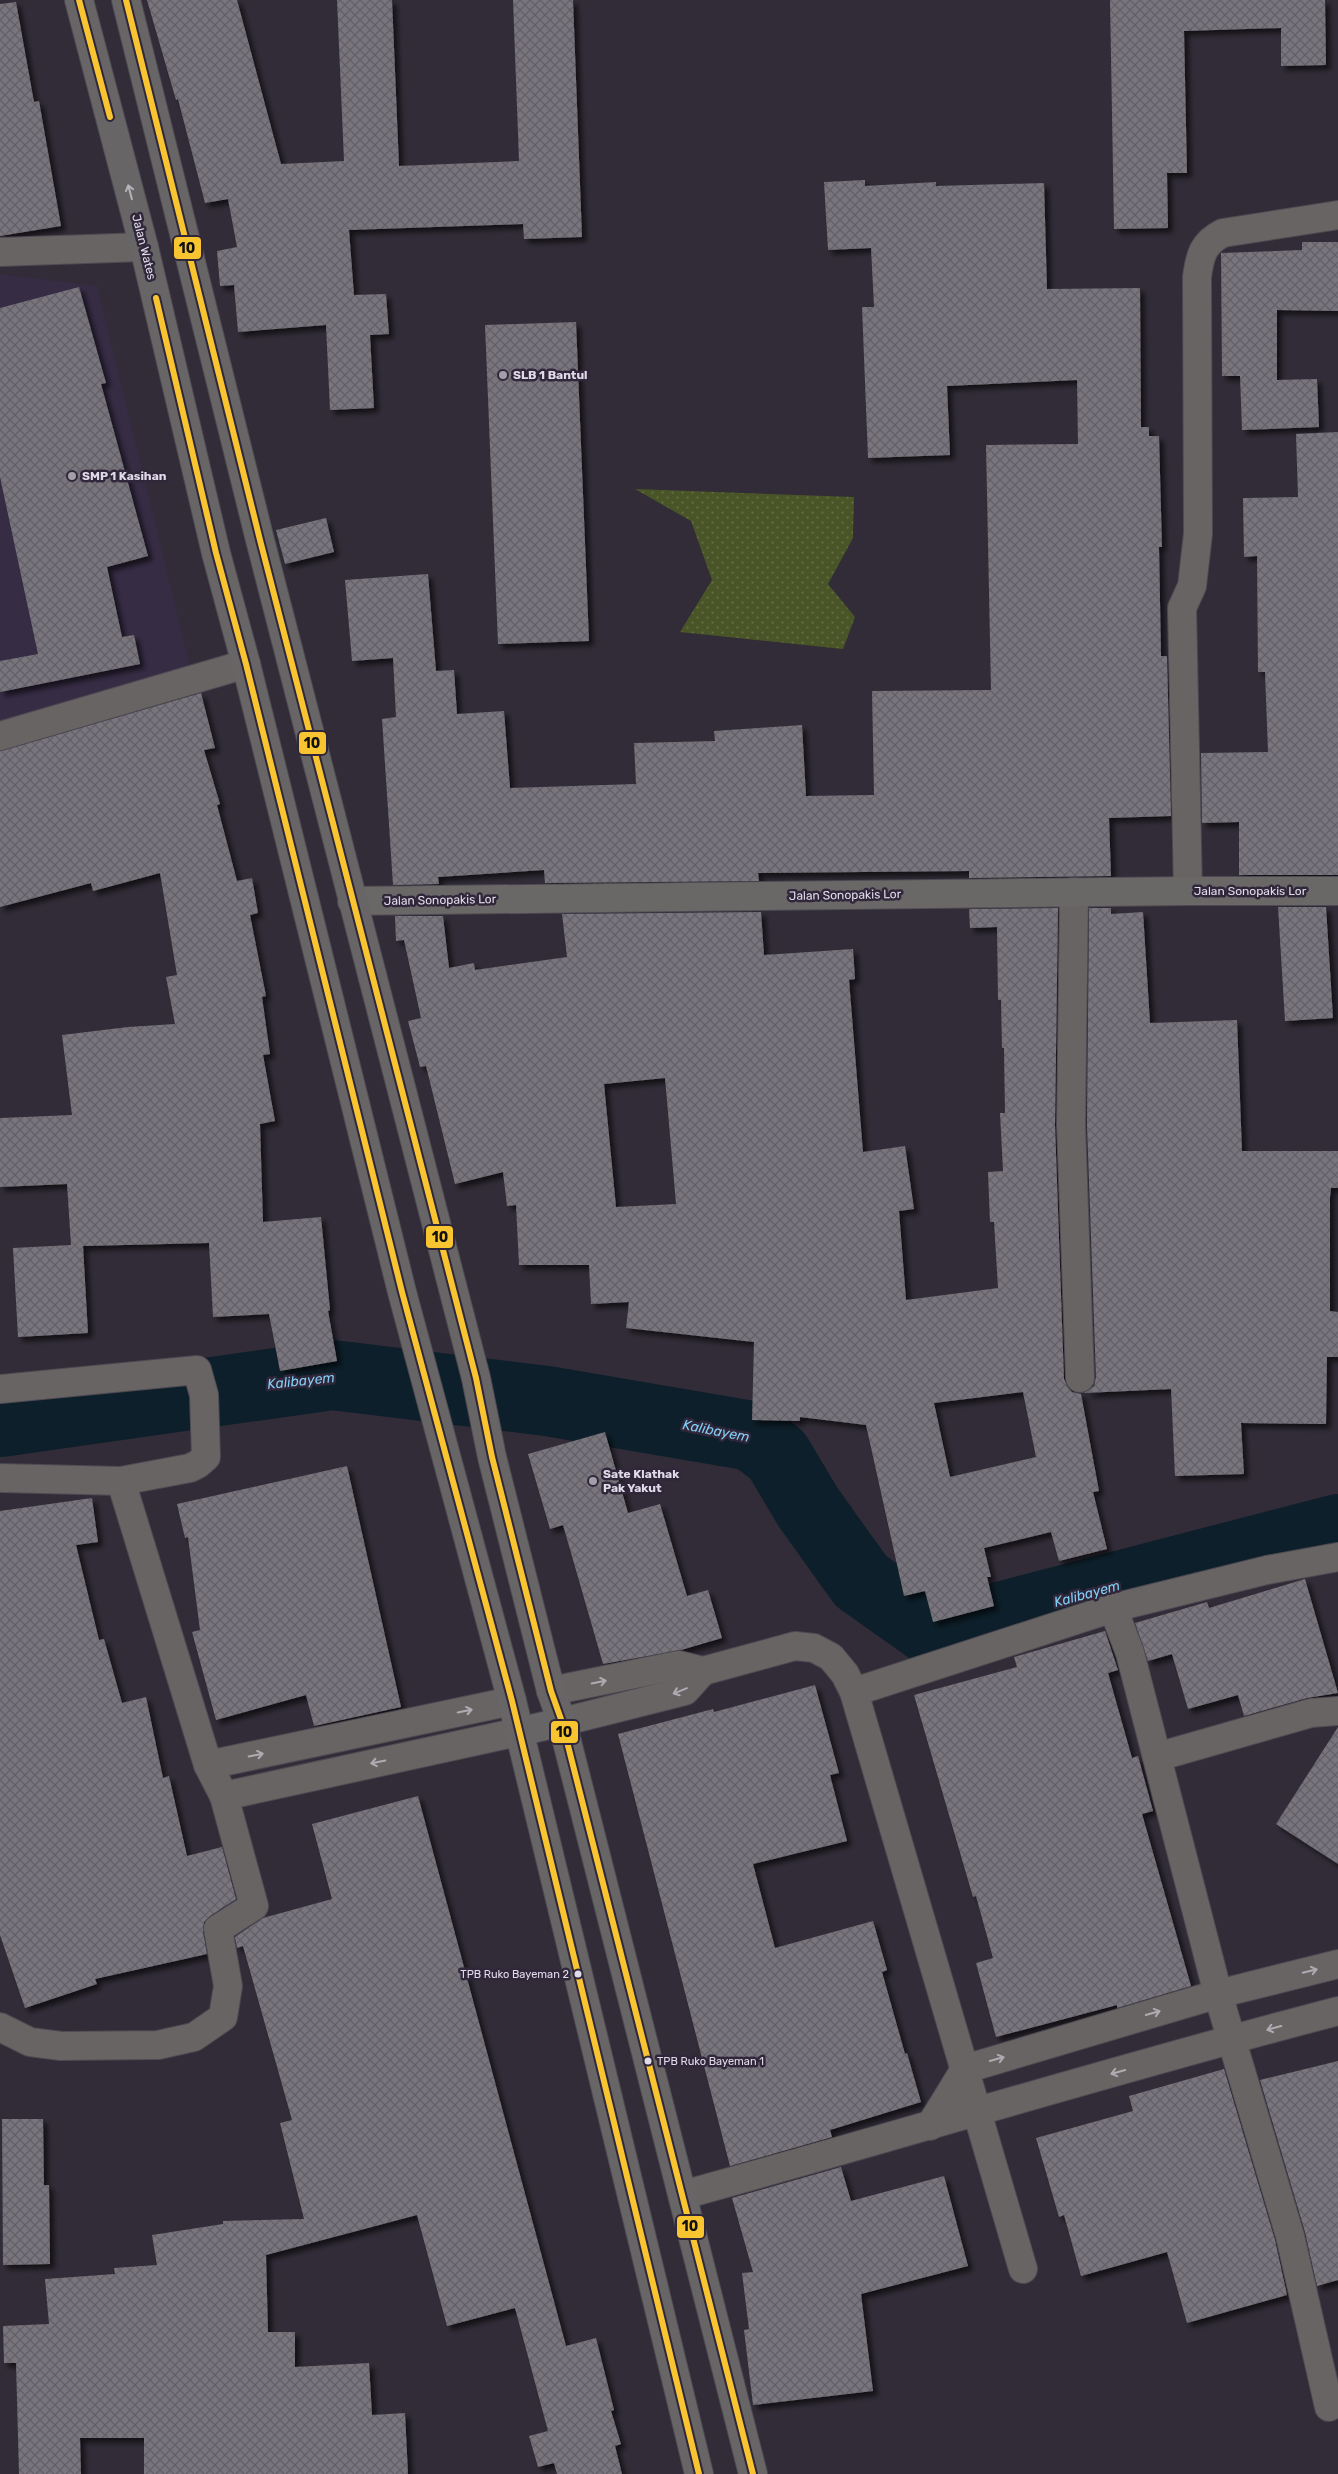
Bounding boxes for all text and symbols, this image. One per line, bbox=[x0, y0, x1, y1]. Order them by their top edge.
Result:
one-way arrow bbox=[124, 184, 134, 200]
street label: Jalan Wates bbox=[129, 213, 159, 281]
line badge: 10 bbox=[173, 236, 202, 260]
text: 10 bbox=[179, 240, 195, 257]
place label: SLB 1 Bantul bbox=[513, 368, 588, 382]
marker: SLB 1 Bantul bbox=[497, 369, 509, 381]
place label: SMP 1 Kasihan bbox=[82, 469, 167, 483]
marker: SMP 1 Kasihan bbox=[66, 470, 78, 482]
line badge: 10 bbox=[298, 731, 327, 755]
text: 10 bbox=[304, 735, 320, 752]
street label: Jalan Sonopakis Lor bbox=[1194, 884, 1307, 898]
street label: Jalan Sonopakis Lor bbox=[789, 887, 902, 903]
street label: Jalan Sonopakis Lor bbox=[384, 892, 497, 908]
line badge: 10 bbox=[425, 1225, 454, 1249]
text: 10 bbox=[432, 1229, 448, 1246]
water label: Kalibayem bbox=[266, 1369, 336, 1393]
water label: Kalibayem bbox=[681, 1416, 751, 1446]
place label: Sate Klathak Pak Yakut bbox=[603, 1467, 679, 1495]
marker: Sate Klathak Pak Yakut bbox=[587, 1475, 599, 1487]
water label: Kalibayem bbox=[1052, 1577, 1122, 1611]
one-way arrow bbox=[590, 1676, 606, 1686]
one-way arrow bbox=[673, 1687, 688, 1696]
one-way arrow bbox=[456, 1706, 472, 1715]
line badge: 10 bbox=[550, 1720, 579, 1744]
text: 10 bbox=[556, 1724, 572, 1741]
one-way arrow bbox=[248, 1750, 264, 1759]
one-way arrow bbox=[371, 1758, 387, 1768]
one-way arrow bbox=[1302, 1966, 1318, 1975]
place label: TPB Ruko Bayeman 2 bbox=[460, 1968, 569, 1981]
marker: TPB Ruko Bayeman 2 bbox=[573, 1969, 583, 1979]
one-way arrow bbox=[1145, 2008, 1161, 2017]
one-way arrow bbox=[1266, 2023, 1282, 2033]
one-way arrow bbox=[989, 2054, 1005, 2064]
place label: TPB Ruko Bayeman 1 bbox=[657, 2055, 764, 2068]
marker: TPB Ruko Bayeman 1 bbox=[643, 2056, 653, 2066]
one-way arrow bbox=[1110, 2067, 1126, 2077]
line badge: 10 bbox=[676, 2215, 705, 2239]
text: 10 bbox=[682, 2218, 698, 2235]

